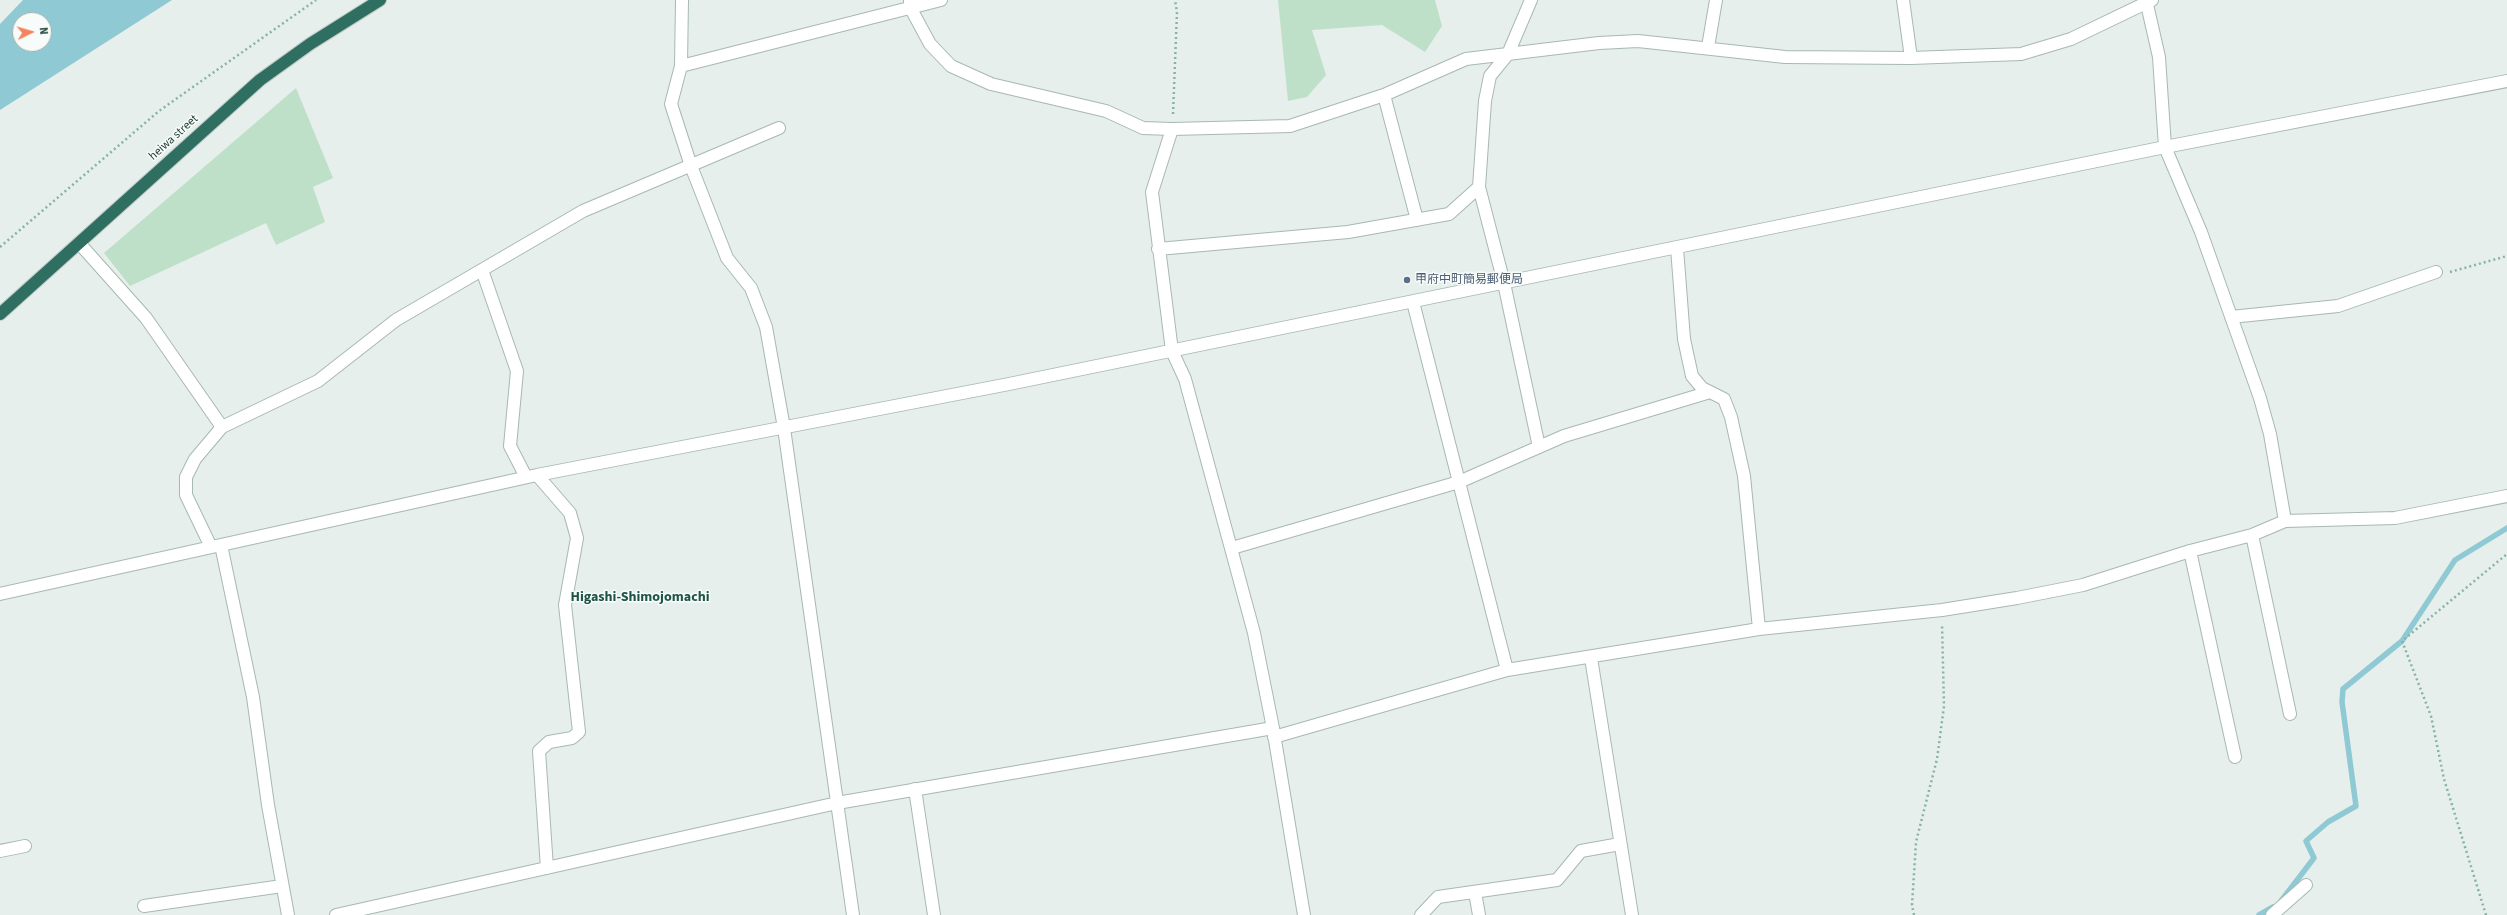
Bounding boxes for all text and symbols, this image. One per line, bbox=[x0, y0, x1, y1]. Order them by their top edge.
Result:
north arrow bbox=[12, 12, 52, 52]
text: N bbox=[36, 27, 51, 35]
street label: heiwa street bbox=[146, 112, 202, 164]
place label: 甲府中町簡易郵便局 bbox=[1415, 273, 1523, 287]
marker: 甲府中町簡易郵便局 bbox=[1402, 275, 1412, 285]
district label: Higashi-Shimojomachi bbox=[570, 590, 710, 606]

